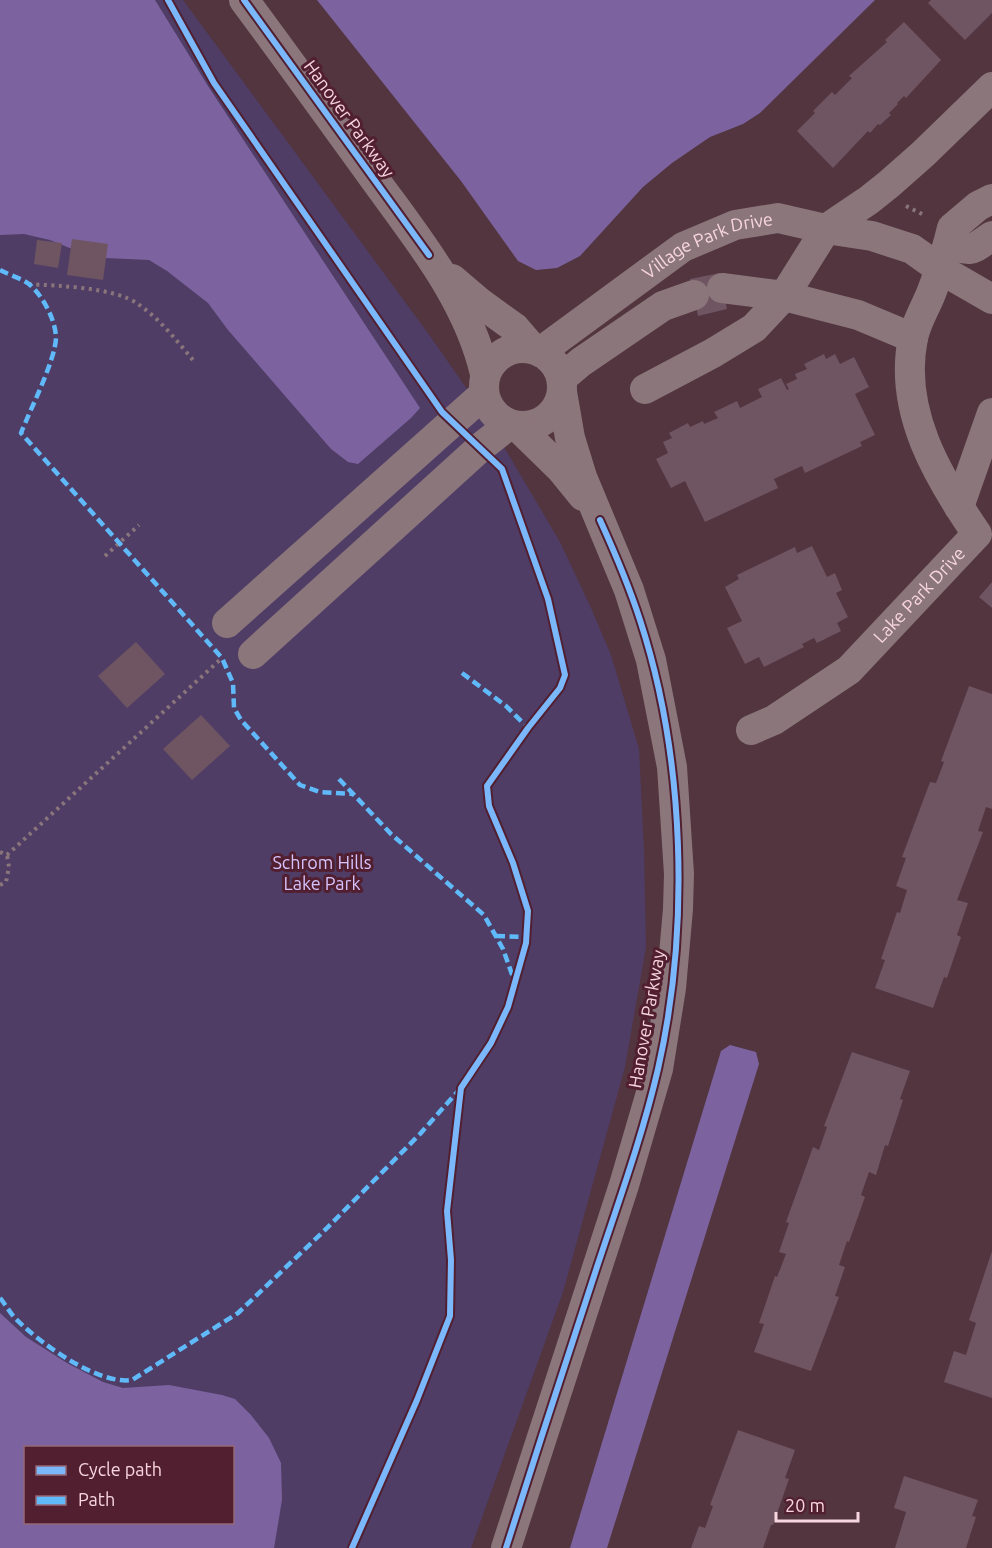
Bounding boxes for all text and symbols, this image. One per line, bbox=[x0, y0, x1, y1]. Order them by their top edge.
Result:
street label: Hanover Parkway bbox=[301, 56, 399, 181]
street label: Village Park Drive bbox=[638, 208, 774, 282]
street label: Lake Park Drive bbox=[869, 543, 968, 646]
park label: Schrom Hills Lake Park bbox=[272, 852, 372, 893]
street label: Hanover Parkway bbox=[624, 948, 668, 1089]
legend bbox=[24, 1446, 234, 1524]
text: Cycle path bbox=[78, 1459, 162, 1479]
scale bar bbox=[776, 1485, 858, 1523]
text: Path bbox=[78, 1489, 115, 1509]
text: 20 m bbox=[785, 1495, 825, 1515]

